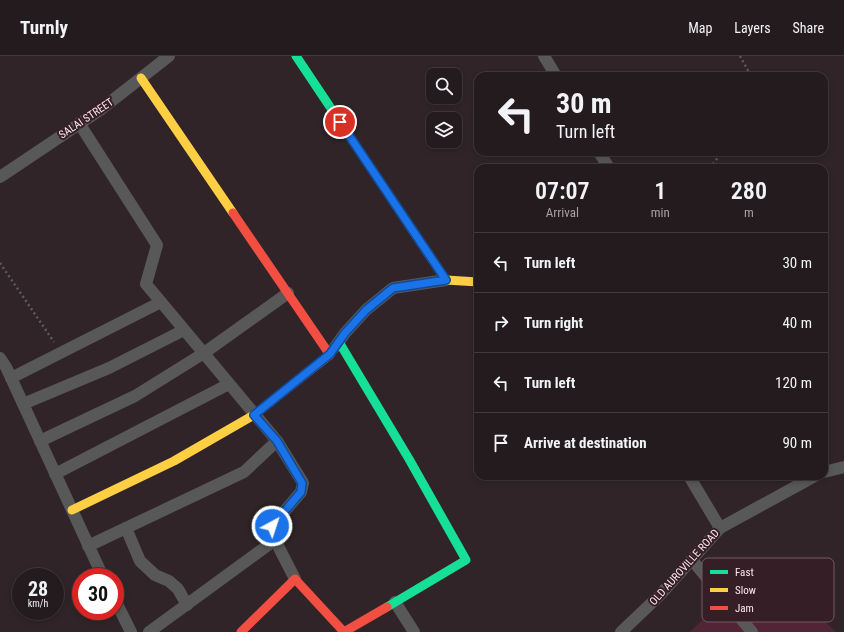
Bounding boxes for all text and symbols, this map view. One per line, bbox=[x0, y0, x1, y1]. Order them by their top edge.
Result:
text: Turnly bbox=[20, 16, 68, 39]
text: Map bbox=[688, 20, 712, 36]
text: Layers bbox=[734, 20, 771, 36]
text: Share bbox=[793, 20, 824, 36]
map controls bbox=[426, 68, 462, 148]
button: search bbox=[426, 68, 462, 104]
text: 30 m bbox=[556, 87, 612, 120]
icon: left bbox=[490, 88, 542, 140]
street label: SALAI STREET bbox=[57, 95, 116, 141]
pin bbox=[323, 105, 357, 139]
icon: arrive bbox=[329, 111, 351, 133]
button: layers bbox=[426, 112, 462, 148]
text: Turn left bbox=[556, 121, 615, 142]
text: 07:07 bbox=[535, 177, 590, 205]
text: 1 bbox=[654, 177, 666, 205]
text: 280 bbox=[731, 177, 767, 205]
text: Arrival bbox=[546, 205, 579, 220]
text: min bbox=[651, 205, 670, 220]
text: m bbox=[744, 205, 754, 220]
icon: left bbox=[490, 252, 512, 274]
text: Turn left bbox=[524, 254, 575, 272]
text: 30 m bbox=[782, 254, 812, 272]
icon: right bbox=[490, 312, 512, 334]
text: Turn right bbox=[524, 314, 583, 332]
text: 40 m bbox=[782, 314, 812, 332]
icon: left bbox=[490, 372, 512, 394]
text: Turn left bbox=[524, 374, 575, 392]
text: 120 m bbox=[775, 374, 812, 392]
icon: arrive bbox=[490, 432, 512, 454]
text: Arrive at destination bbox=[524, 434, 647, 452]
text: 90 m bbox=[782, 434, 812, 452]
position arrow bbox=[251, 505, 293, 547]
street label: OLD AUROVILLE ROAD bbox=[647, 527, 722, 608]
legend bbox=[702, 558, 834, 622]
text: Fast bbox=[735, 566, 754, 579]
speed limit sign: 30 bbox=[72, 568, 124, 620]
text: 28 bbox=[28, 577, 48, 601]
text: Slow bbox=[735, 584, 756, 597]
text: km/h bbox=[28, 598, 48, 609]
text: Jam bbox=[735, 602, 754, 615]

